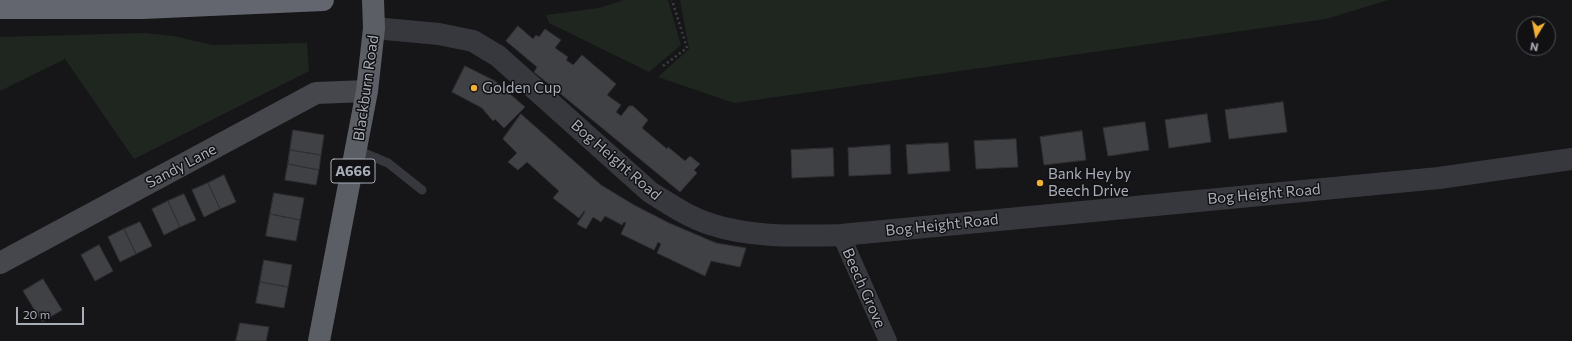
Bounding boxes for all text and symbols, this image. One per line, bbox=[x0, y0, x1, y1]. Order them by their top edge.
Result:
north arrow bbox=[1516, 16, 1556, 56]
street label: Blackburn Road bbox=[350, 34, 382, 142]
text: N bbox=[1529, 40, 1539, 54]
place label: Golden Cup bbox=[482, 79, 561, 97]
marker: Golden Cup bbox=[469, 83, 479, 93]
street label: Bog Height Road bbox=[567, 116, 665, 204]
street label: Sandy Lane bbox=[143, 140, 219, 192]
road number: A666 bbox=[331, 159, 375, 183]
place label: Bank Hey by Beech Drive bbox=[1048, 165, 1131, 200]
marker: Bank Hey by Beech Drive bbox=[1035, 178, 1045, 188]
street label: Bog Height Road bbox=[1207, 180, 1321, 208]
street label: Bog Height Road bbox=[885, 210, 999, 240]
street label: Beech Grove bbox=[838, 245, 890, 331]
scale bar bbox=[18, 299, 86, 325]
text: 20 m bbox=[23, 307, 50, 321]

